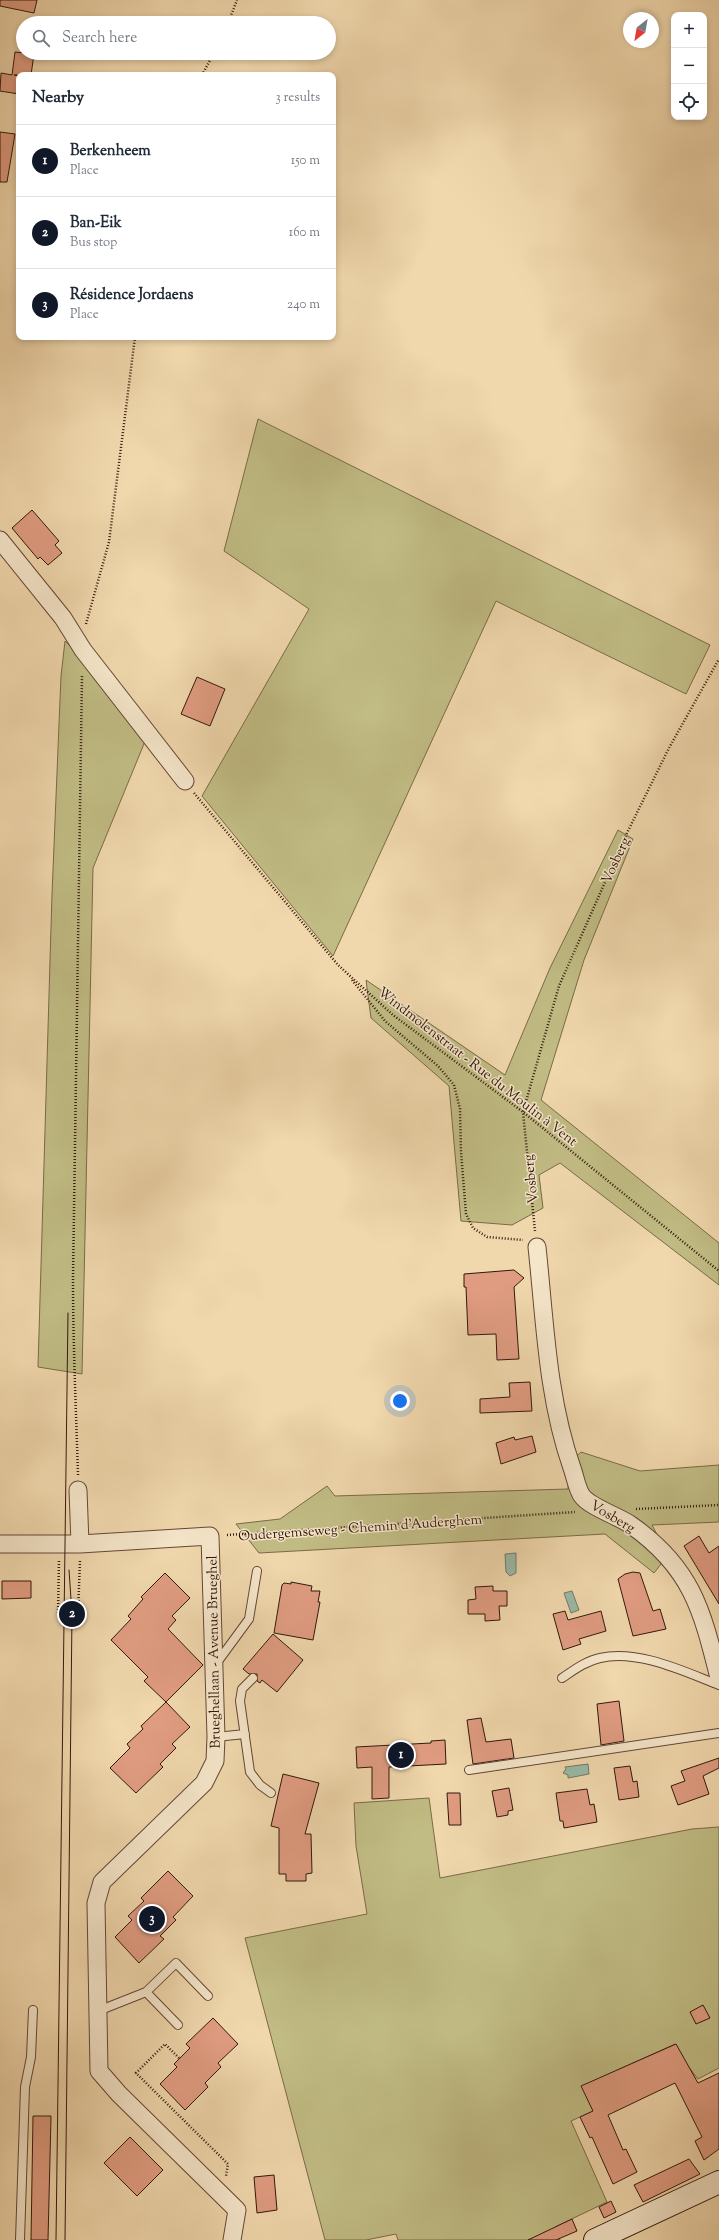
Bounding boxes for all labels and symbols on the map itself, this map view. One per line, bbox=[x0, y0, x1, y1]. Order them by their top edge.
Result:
north arrow bbox=[623, 12, 659, 48]
street label: Vosberg bbox=[597, 834, 636, 887]
street label: Windmolenstraat - Rue du Moulin à Vent bbox=[373, 983, 581, 1152]
street label: Vosberg bbox=[519, 1153, 545, 1204]
your location bbox=[390, 1391, 410, 1411]
street label: Vosberg bbox=[586, 1496, 638, 1539]
street label: Oudergemseweg - Chemin d'Auderghem bbox=[237, 1510, 483, 1547]
street label: Brueghellaan - Avenue Brueghel bbox=[203, 1555, 227, 1749]
pin: 2 bbox=[59, 1599, 85, 1629]
pin: 1 bbox=[388, 1740, 414, 1770]
pin: 3 bbox=[139, 1904, 165, 1934]

